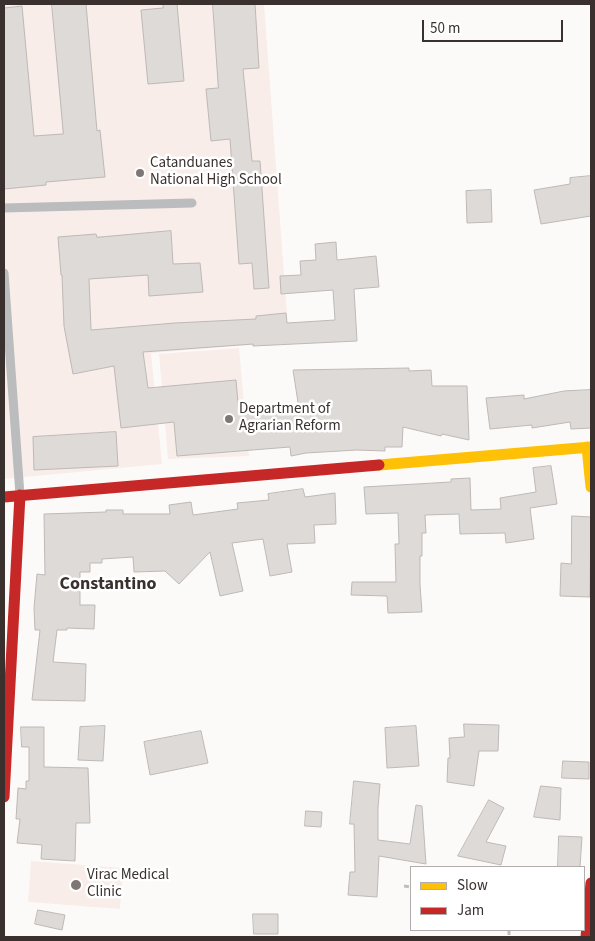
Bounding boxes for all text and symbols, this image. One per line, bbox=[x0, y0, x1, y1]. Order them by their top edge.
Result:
scale bar bbox=[425, 10, 566, 42]
text: 50 m bbox=[430, 18, 460, 39]
place label: Catanduanes National High School bbox=[150, 155, 282, 190]
marker: Catanduanes National High School bbox=[134, 167, 146, 179]
place label: Department of Agrarian Reform bbox=[239, 401, 341, 436]
marker: Department of Agrarian Reform bbox=[223, 413, 235, 425]
district label: Constantino bbox=[60, 574, 156, 596]
legend bbox=[410, 866, 585, 931]
place label: Virac Medical Clinic bbox=[87, 867, 169, 902]
text: Slow bbox=[457, 875, 488, 896]
marker: Virac Medical Clinic bbox=[69, 878, 83, 892]
text: Jam bbox=[457, 900, 484, 921]

